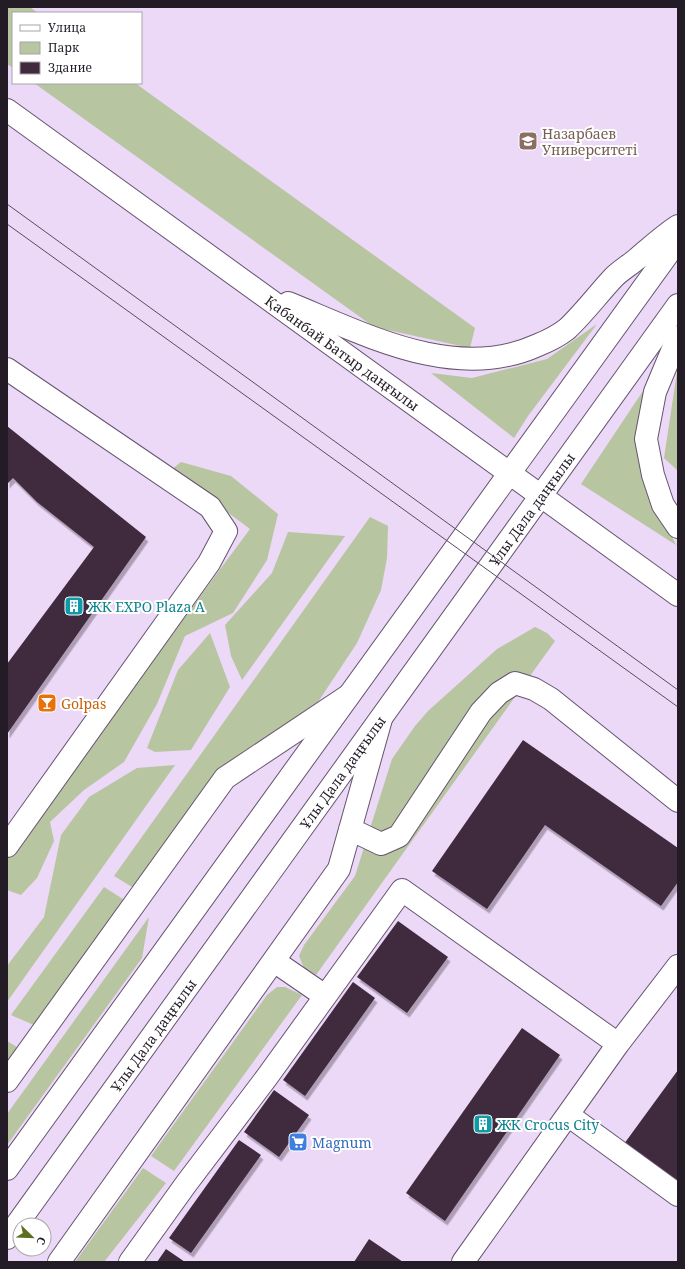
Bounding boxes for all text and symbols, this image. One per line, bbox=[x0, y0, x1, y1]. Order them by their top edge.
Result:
legend bbox=[12, 12, 142, 84]
text: Улица bbox=[48, 19, 86, 36]
text: Парк bbox=[48, 39, 80, 56]
text: Здание bbox=[48, 59, 92, 76]
place label: Назарбаев Университеті bbox=[542, 124, 638, 159]
school or university icon: Назарбаев Университеті bbox=[517, 130, 539, 152]
street label: Қабанбай Батыр даңғылы bbox=[262, 290, 423, 415]
street label: Ұлы Дала даңғылы bbox=[484, 448, 579, 570]
building icon: ЖК EXPO Plaza A bbox=[63, 595, 85, 617]
place label: ЖК EXPO Plaza A bbox=[87, 597, 205, 616]
bar icon: Golpas bbox=[36, 692, 58, 714]
place label: Golpas bbox=[61, 694, 106, 713]
street label: Ұлы Дала даңғылы bbox=[294, 712, 389, 833]
street label: Ұлы Дала даңғылы bbox=[105, 975, 200, 1096]
building icon: ЖК Crocus City bbox=[472, 1113, 494, 1135]
place label: ЖК Crocus City bbox=[496, 1115, 599, 1134]
supermarket icon: Magnum bbox=[287, 1131, 309, 1153]
place label: Magnum bbox=[312, 1133, 372, 1152]
north arrow bbox=[12, 1217, 52, 1257]
text: С bbox=[33, 1235, 50, 1247]

